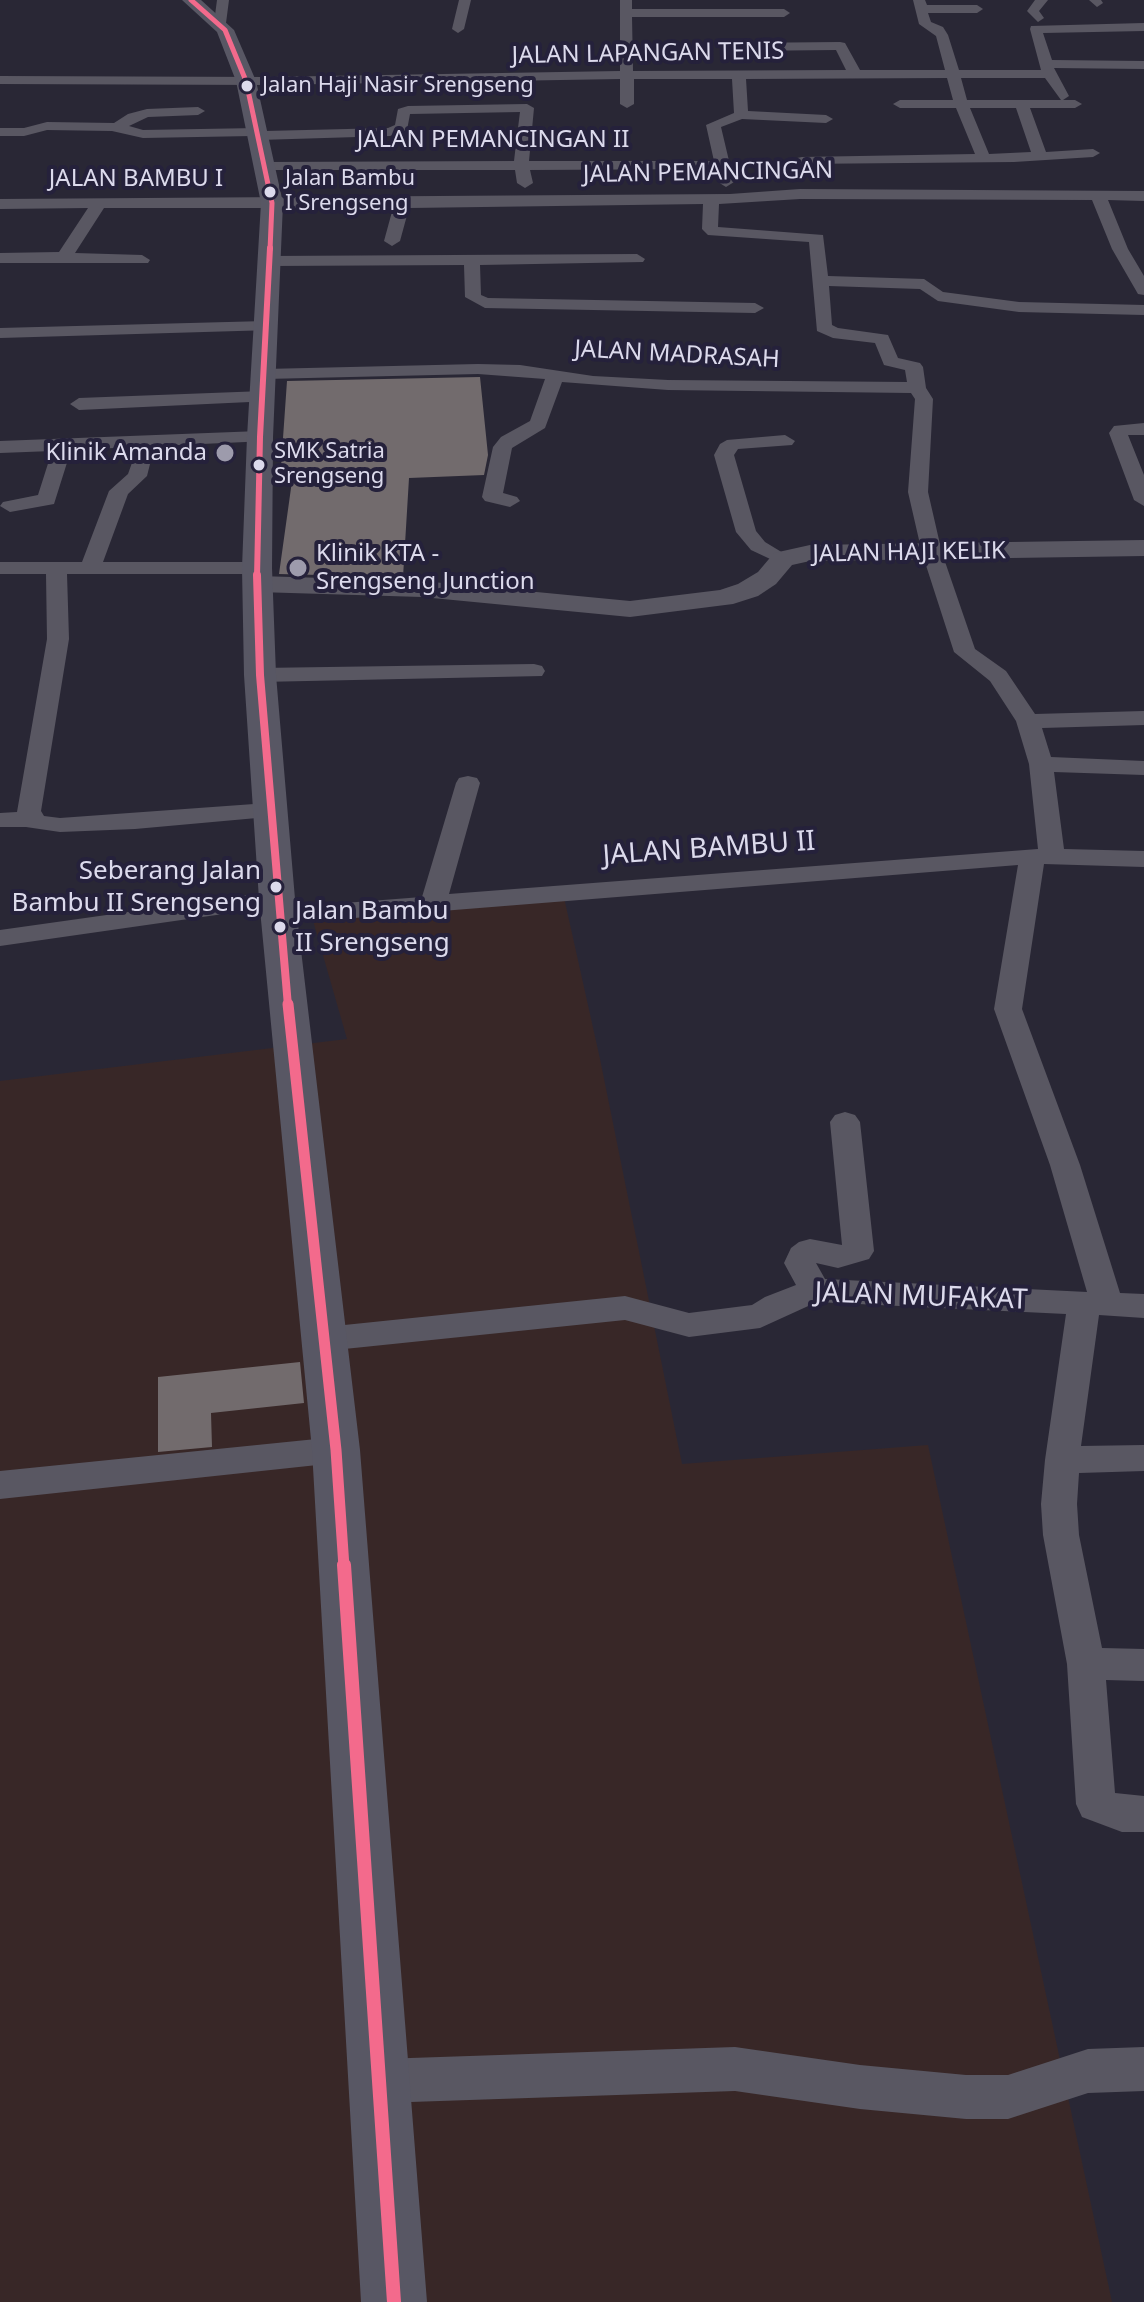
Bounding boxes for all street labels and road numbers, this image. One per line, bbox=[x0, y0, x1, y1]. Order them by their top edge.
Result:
street label: JALAN LAPANGAN TENIS bbox=[511, 37, 785, 71]
street label: JALAN PEMANCINGAN II bbox=[357, 126, 629, 154]
street label: JALAN PEMANCINGAN bbox=[583, 156, 833, 190]
street label: JALAN BAMBU I bbox=[49, 165, 223, 193]
street label: JALAN MADRASAH bbox=[574, 335, 780, 375]
street label: JALAN HAJI KELIK bbox=[812, 537, 1006, 569]
street label: JALAN BAMBU II bbox=[602, 825, 816, 873]
street label: JALAN MUFAKAT bbox=[814, 1276, 1028, 1318]

